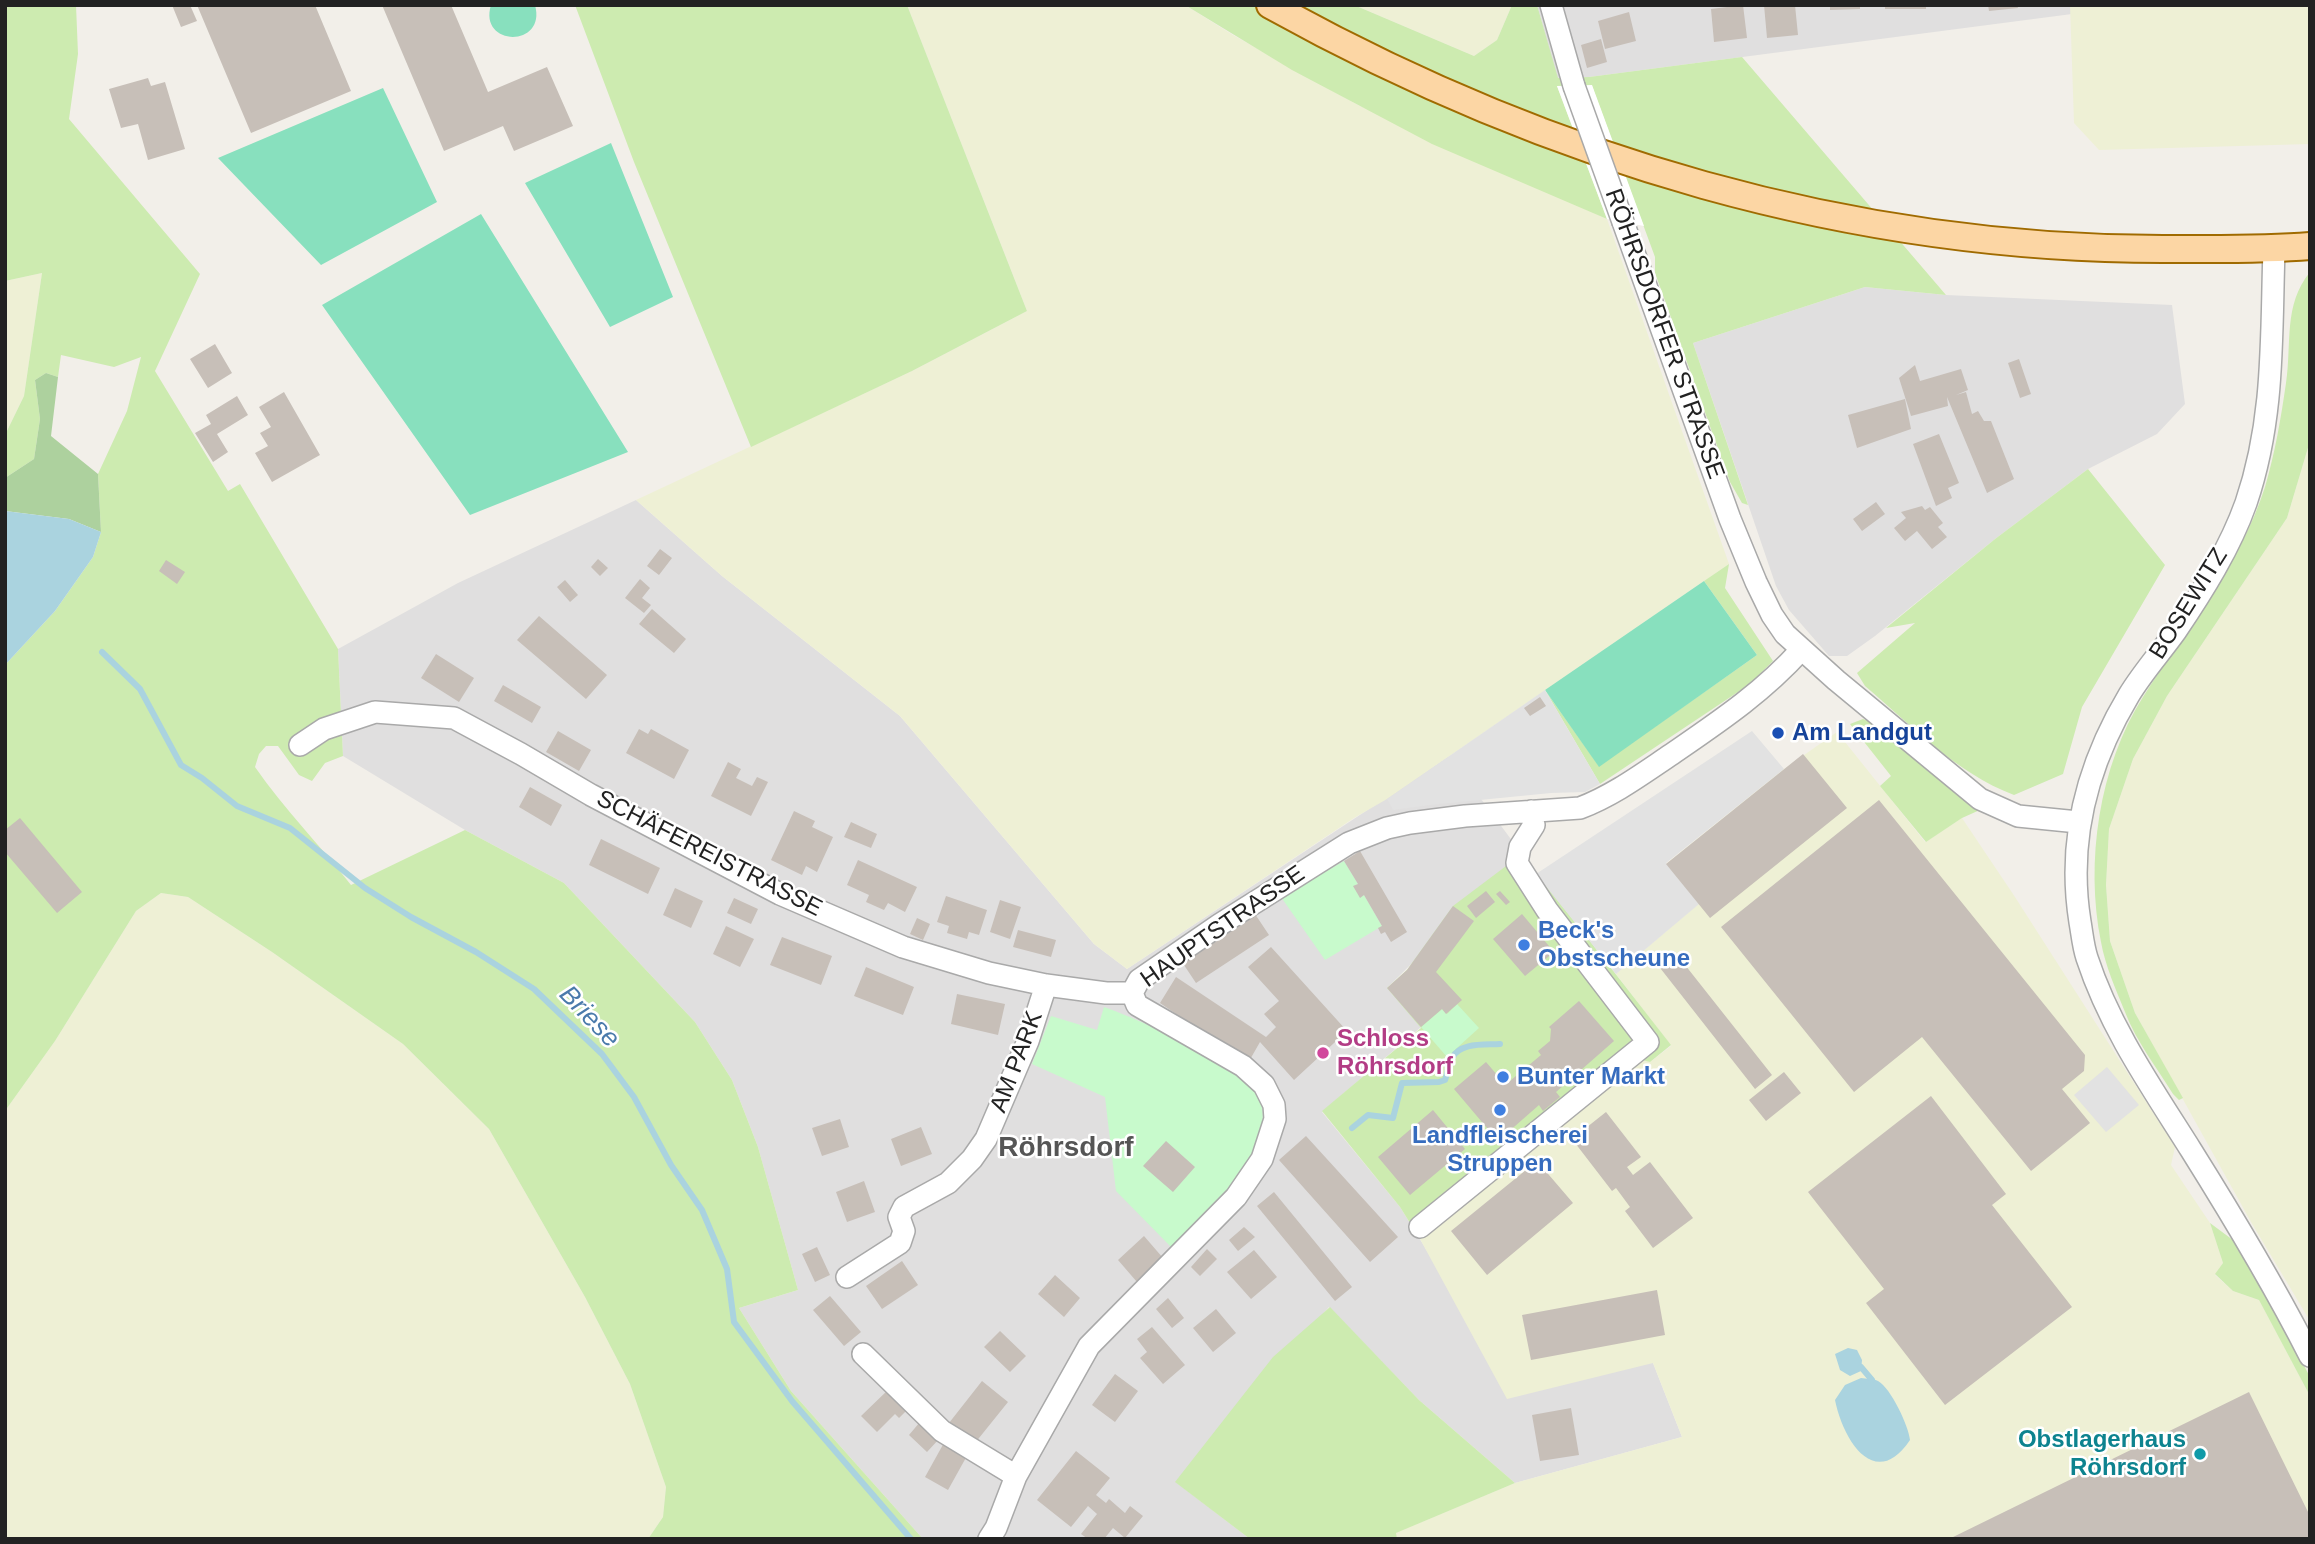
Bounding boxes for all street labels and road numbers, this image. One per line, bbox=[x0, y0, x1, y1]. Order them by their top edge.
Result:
street label: RÖHRSDORFER STRASSE bbox=[1598, 185, 1730, 483]
street label: BOSEWITZ bbox=[2144, 543, 2234, 665]
street label: SCHÄFEREISTRASSE bbox=[591, 785, 827, 923]
street label: HAUPTSTRASSE bbox=[1136, 860, 1310, 994]
street label: AM PARK bbox=[985, 1007, 1049, 1117]

